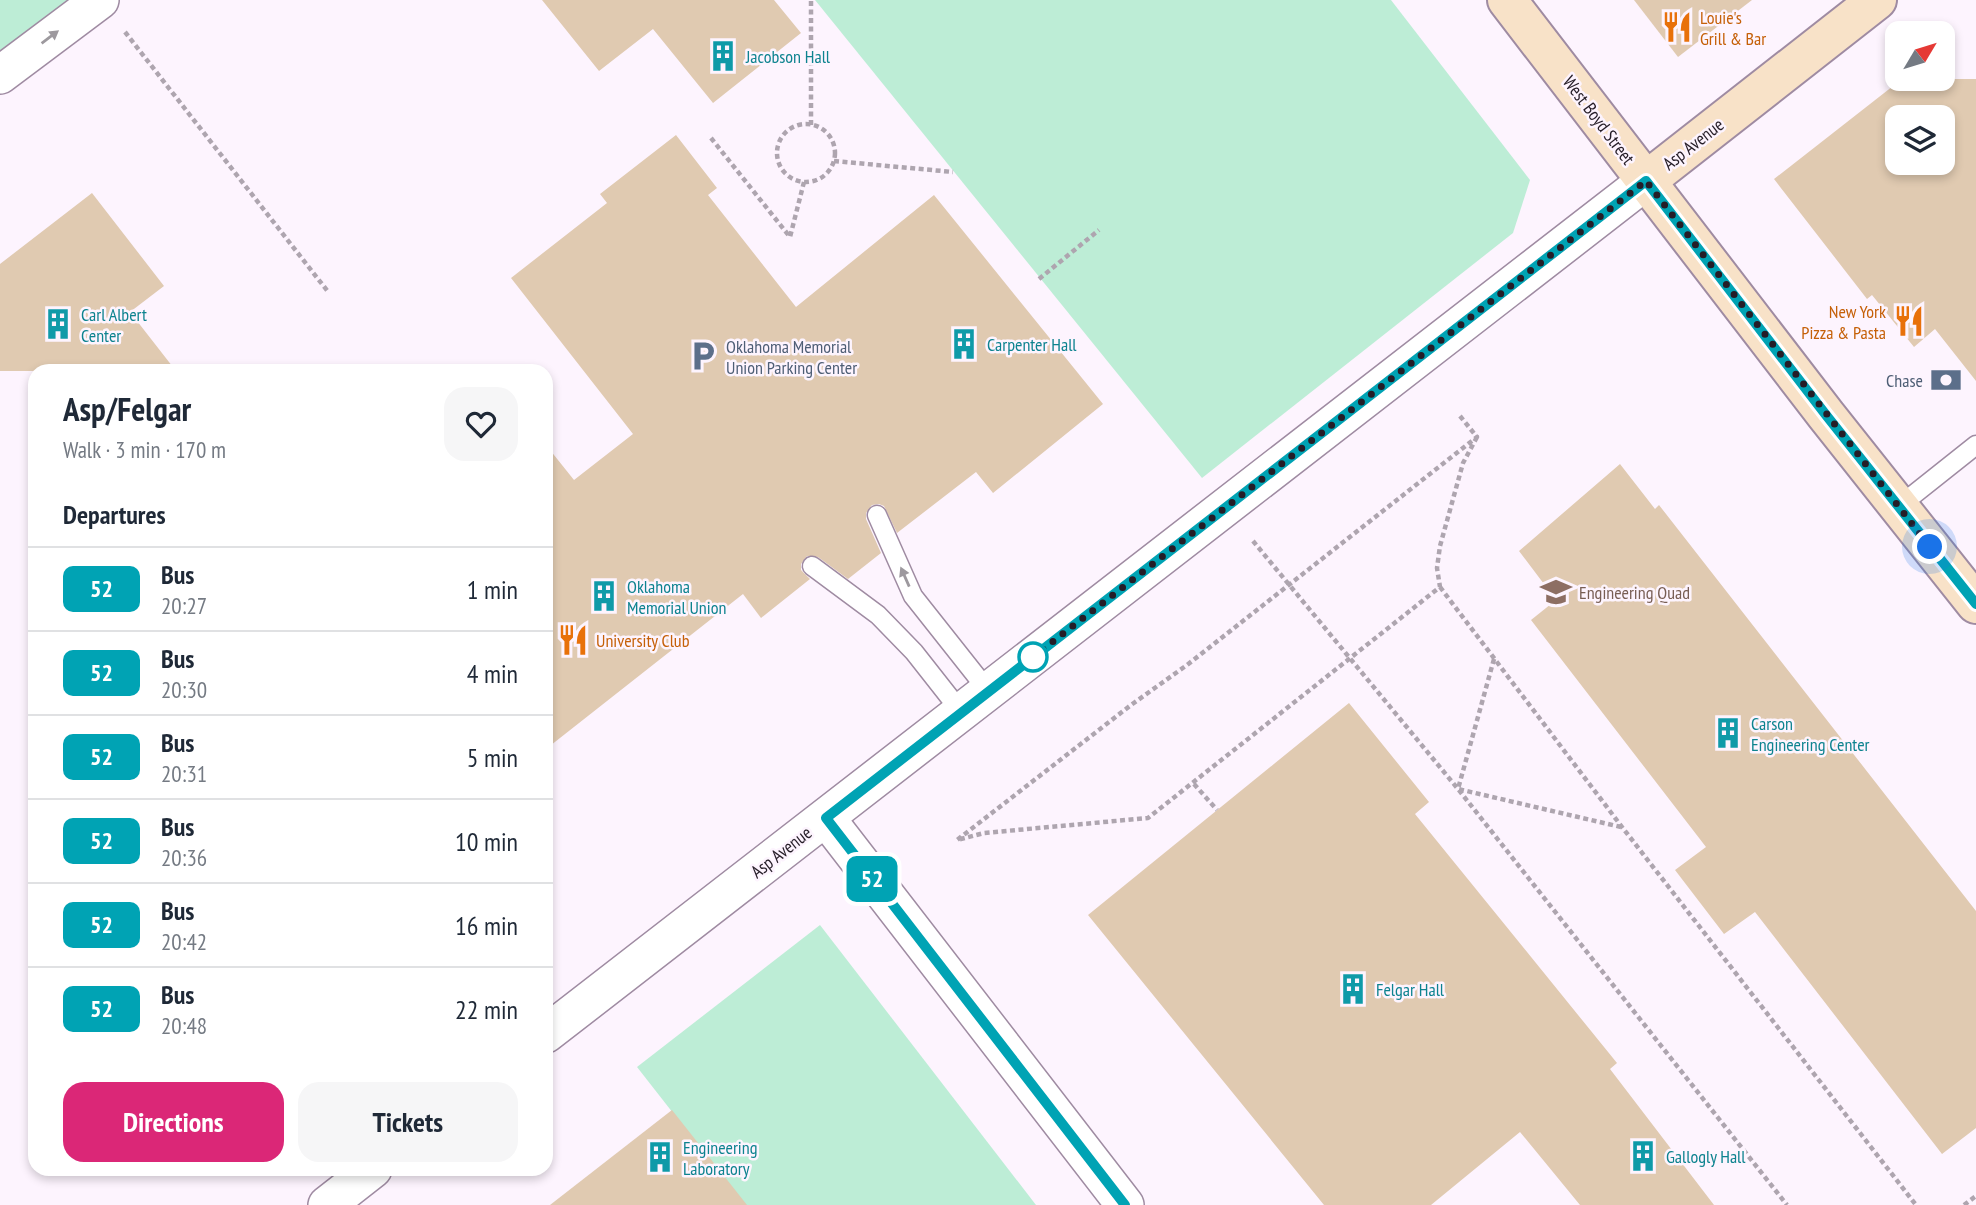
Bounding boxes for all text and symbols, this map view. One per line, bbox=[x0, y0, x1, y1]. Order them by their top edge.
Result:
place label: Louie's Grill & Bar bbox=[1700, 6, 1766, 50]
restaurant icon: Louie's Grill & Bar bbox=[1660, 10, 1694, 44]
north arrow bbox=[1885, 21, 1955, 91]
map controls bbox=[1885, 21, 1955, 175]
one-way arrow bbox=[40, 29, 58, 44]
building icon: Jacobson Hall bbox=[706, 39, 740, 73]
place label: Jacobson Hall bbox=[745, 45, 831, 68]
street label: West Boyd Street bbox=[1558, 71, 1640, 169]
button: layers bbox=[1885, 105, 1955, 175]
street label: Asp Avenue bbox=[1658, 113, 1728, 175]
place label: New York Pizza & Pasta bbox=[1801, 300, 1886, 344]
place label: Carl Albert Center bbox=[81, 303, 147, 347]
restaurant icon: New York Pizza & Pasta bbox=[1892, 304, 1926, 338]
building icon: Carl Albert Center bbox=[41, 307, 75, 341]
building icon: Carpenter Hall bbox=[947, 327, 981, 361]
place label: Carpenter Hall bbox=[987, 333, 1077, 356]
place label: Oklahoma Memorial Union Parking Center bbox=[726, 335, 857, 379]
parking icon: Oklahoma Memorial Union Parking Center bbox=[686, 339, 720, 373]
bank icon: Chase bbox=[1929, 363, 1963, 397]
place label: Chase bbox=[1886, 369, 1923, 392]
text: Asp/Felgar bbox=[63, 387, 191, 430]
button: heart bbox=[444, 387, 518, 461]
text: Walk · 3 min · 170 m bbox=[63, 435, 226, 464]
text: Departures bbox=[63, 498, 166, 531]
your location bbox=[1912, 529, 1947, 564]
text: Bus bbox=[161, 558, 194, 591]
one-way arrow bbox=[899, 567, 911, 587]
text: 52 bbox=[90, 573, 113, 604]
text: 1 min bbox=[467, 573, 518, 606]
place label: Oklahoma Memorial Union bbox=[627, 575, 726, 619]
school or university icon: Engineering Quad bbox=[1539, 575, 1573, 609]
building icon: Oklahoma Memorial Union bbox=[587, 579, 621, 613]
place label: Engineering Quad bbox=[1579, 581, 1690, 604]
text: 20:27 bbox=[161, 591, 207, 620]
restaurant icon: University Club bbox=[556, 623, 590, 657]
place label: University Club bbox=[596, 629, 690, 652]
text: Bus bbox=[161, 642, 194, 675]
unlabelled marker bbox=[1018, 642, 1048, 672]
text: 52 bbox=[90, 657, 113, 688]
text: 4 min bbox=[467, 657, 518, 690]
text: 20:30 bbox=[161, 675, 207, 704]
place label: Carson Engineering Center bbox=[1751, 712, 1870, 756]
building icon: Carson Engineering Center bbox=[1711, 716, 1745, 750]
text: Bus bbox=[161, 726, 194, 759]
text: 52 bbox=[90, 741, 113, 772]
text: 5 min bbox=[467, 741, 518, 774]
text: 20:31 bbox=[161, 759, 207, 788]
text: Bus bbox=[161, 810, 194, 843]
street label: Asp Avenue bbox=[746, 821, 816, 883]
text: 52 bbox=[90, 825, 113, 856]
text: 10 min bbox=[455, 825, 518, 858]
text: 20:36 bbox=[161, 843, 207, 872]
line badge: 52 bbox=[840, 856, 903, 902]
text: 52 bbox=[861, 863, 883, 894]
text: Bus bbox=[161, 894, 194, 927]
text: 52 bbox=[90, 909, 113, 940]
text: 16 min bbox=[455, 909, 518, 942]
text: 20:42 bbox=[161, 927, 207, 956]
building icon: Felgar Hall bbox=[1336, 972, 1370, 1006]
text: Bus bbox=[161, 978, 194, 1011]
place label: Felgar Hall bbox=[1376, 978, 1445, 1001]
text: 52 bbox=[90, 993, 113, 1024]
text: 22 min bbox=[455, 993, 518, 1026]
text: 20:48 bbox=[161, 1011, 207, 1040]
button: Directions bbox=[63, 1082, 284, 1162]
button: Tickets bbox=[298, 1082, 518, 1162]
place label: Engineering Laboratory bbox=[683, 1136, 757, 1180]
building icon: Gallogly Hall bbox=[1626, 1139, 1660, 1173]
building icon: Engineering Laboratory bbox=[643, 1140, 677, 1174]
place label: Gallogly Hall bbox=[1666, 1145, 1746, 1168]

